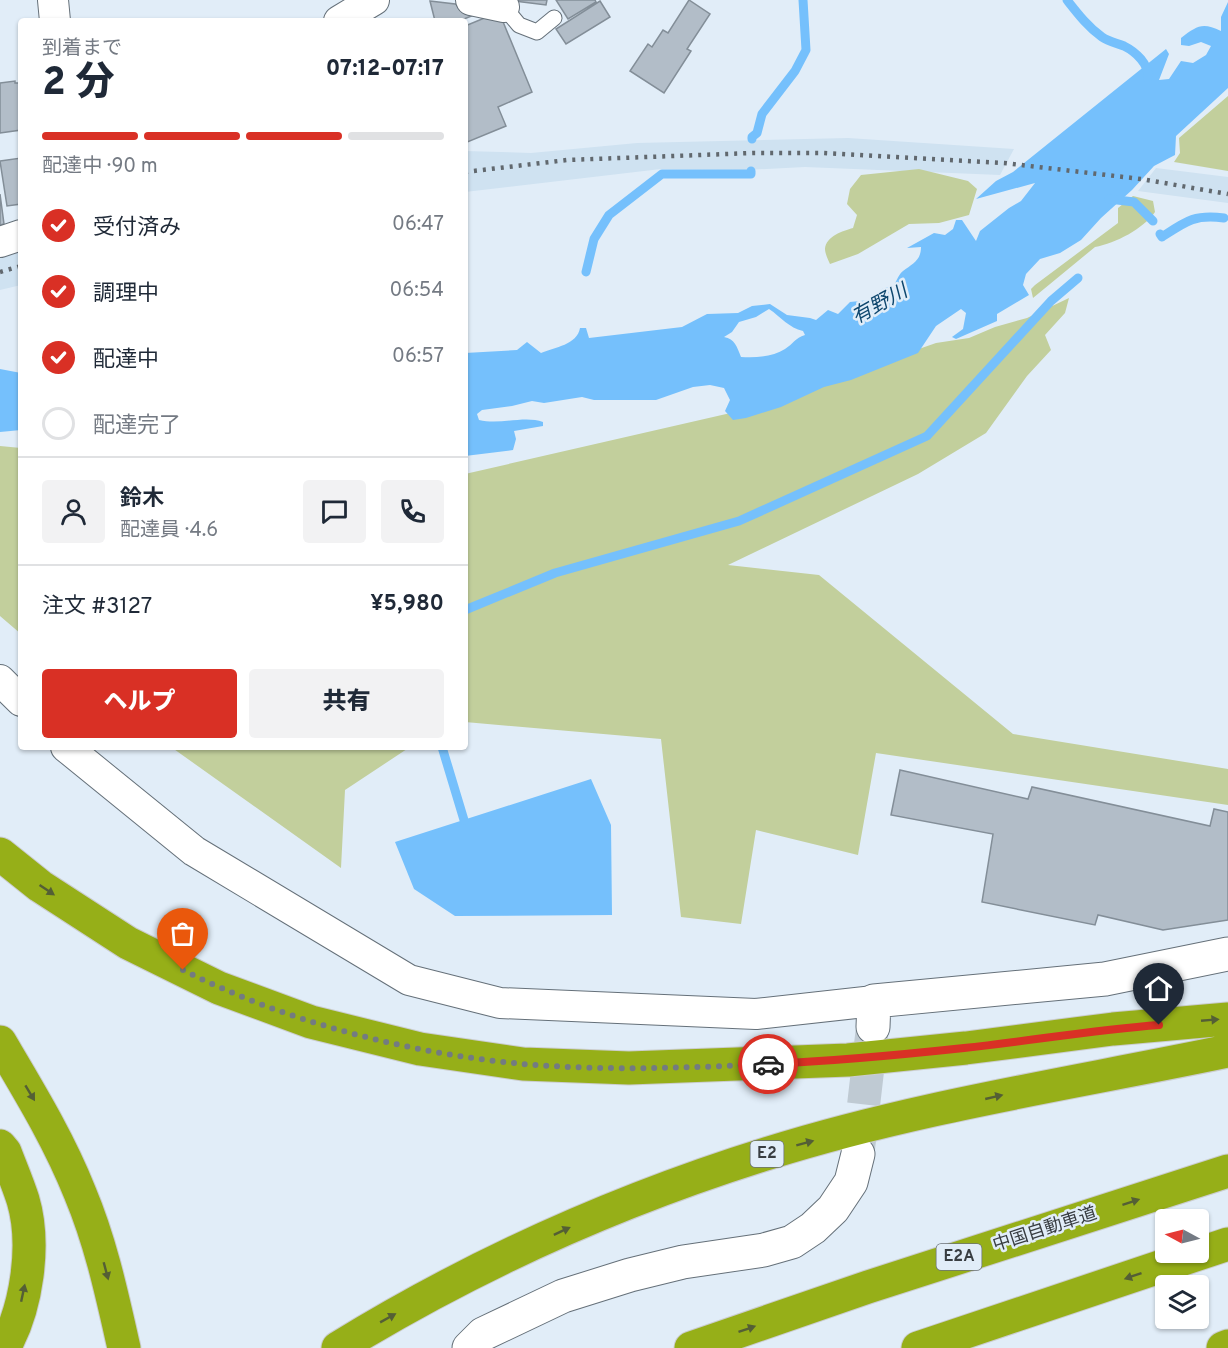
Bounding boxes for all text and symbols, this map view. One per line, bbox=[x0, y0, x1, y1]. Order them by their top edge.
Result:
text: 到着まで bbox=[42, 36, 122, 62]
text: 07:12–07:17 bbox=[326, 56, 444, 83]
text: 2 分 bbox=[42, 60, 115, 109]
text: 配達中 · 90 m bbox=[42, 154, 158, 180]
icon: check bbox=[42, 209, 75, 242]
text: 06:47 bbox=[392, 212, 444, 238]
text: 受付済み bbox=[93, 215, 181, 242]
icon: check bbox=[42, 275, 75, 308]
text: 06:54 bbox=[389, 278, 444, 304]
water label: 有野川 bbox=[847, 278, 914, 331]
text: 調理中 bbox=[93, 281, 159, 308]
icon: check bbox=[42, 341, 75, 374]
text: 06:57 bbox=[392, 344, 444, 370]
text: 配達中 bbox=[93, 347, 159, 374]
text: 配達完了 bbox=[93, 413, 181, 440]
button: person bbox=[42, 480, 105, 543]
button: chat bbox=[303, 480, 366, 543]
button: phone bbox=[381, 480, 444, 543]
text: 鈴木 bbox=[120, 486, 164, 513]
text: 配達員 · 4.6 bbox=[120, 518, 218, 544]
text: ¥5,980 bbox=[370, 591, 444, 618]
text: 注文 #3127 bbox=[42, 594, 152, 621]
button: ヘルプ bbox=[42, 669, 237, 738]
button: 共有 bbox=[249, 669, 444, 738]
one-way arrow bbox=[38, 884, 54, 896]
pin bbox=[157, 908, 208, 970]
icon: bag bbox=[166, 917, 199, 950]
pin bbox=[1133, 963, 1184, 1025]
icon: home bbox=[1142, 972, 1175, 1005]
one-way arrow bbox=[1201, 1015, 1220, 1025]
courier bbox=[738, 1034, 798, 1094]
icon: car bbox=[752, 1048, 785, 1081]
one-way arrow bbox=[25, 1085, 35, 1102]
one-way arrow bbox=[985, 1092, 1004, 1101]
one-way arrow bbox=[796, 1138, 814, 1148]
road number: E2 bbox=[750, 1141, 783, 1167]
one-way arrow bbox=[1122, 1196, 1140, 1206]
street label: 中国自動車道 bbox=[990, 1202, 1100, 1258]
north arrow bbox=[1155, 1209, 1209, 1263]
map controls bbox=[1155, 1209, 1209, 1329]
one-way arrow bbox=[554, 1226, 571, 1235]
road number: E2A bbox=[936, 1244, 982, 1270]
one-way arrow bbox=[102, 1262, 112, 1281]
one-way arrow bbox=[1124, 1272, 1142, 1281]
button: layers bbox=[1155, 1275, 1209, 1329]
one-way arrow bbox=[19, 1283, 28, 1302]
one-way arrow bbox=[380, 1313, 397, 1323]
one-way arrow bbox=[738, 1323, 756, 1333]

